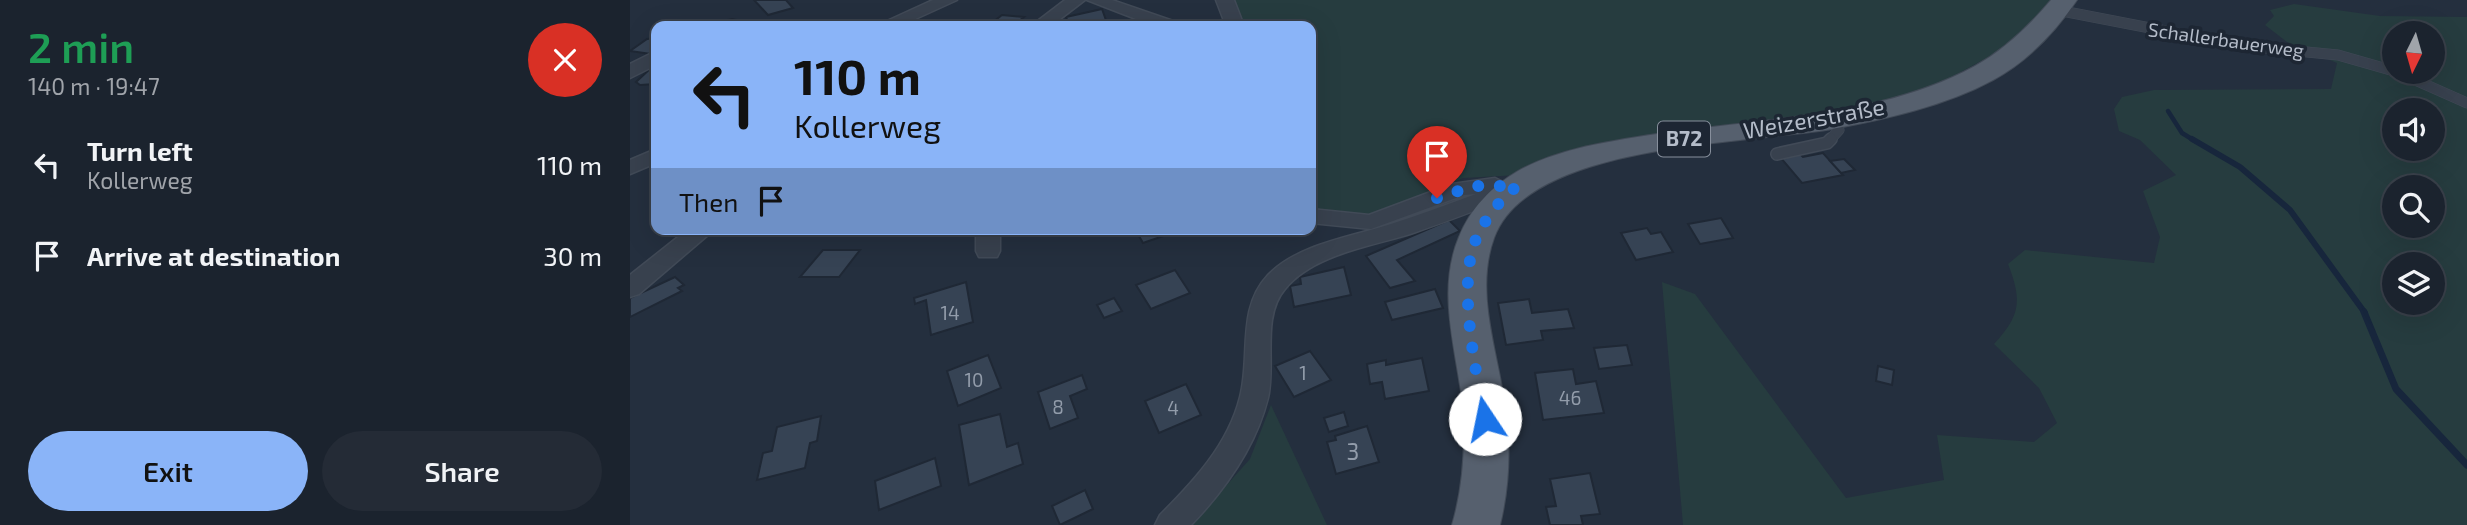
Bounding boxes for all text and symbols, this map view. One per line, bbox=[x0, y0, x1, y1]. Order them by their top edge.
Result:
street label: Schallerbauerweg bbox=[2147, 17, 2306, 62]
text: 2 min bbox=[28, 21, 134, 71]
north arrow bbox=[2382, 21, 2445, 84]
map controls bbox=[2382, 21, 2445, 315]
button: close bbox=[528, 23, 602, 97]
text: 110 m bbox=[794, 46, 921, 105]
icon: left bbox=[679, 49, 770, 140]
text: 140 m · 19:47 bbox=[28, 72, 160, 100]
street label: Weizerstraße bbox=[1741, 92, 1887, 144]
button: sound bbox=[2382, 98, 2445, 161]
text: Kollerweg bbox=[794, 106, 941, 144]
road number: B72 bbox=[1658, 122, 1710, 156]
pin bbox=[1407, 126, 1467, 198]
text: Turn left bbox=[87, 135, 193, 166]
icon: arrive bbox=[1418, 137, 1456, 175]
icon: left bbox=[28, 146, 66, 184]
text: 110 m bbox=[537, 149, 602, 180]
text: Kollerweg bbox=[87, 166, 193, 194]
button: search bbox=[2382, 175, 2445, 238]
icon: arrive bbox=[752, 182, 790, 220]
text: Then bbox=[679, 186, 738, 217]
icon: arrive bbox=[28, 237, 66, 275]
text: Arrive at destination bbox=[87, 240, 340, 271]
text: 30 m bbox=[543, 240, 602, 271]
button: layers bbox=[2382, 252, 2445, 315]
house number: 14 bbox=[940, 301, 960, 324]
house number: 1 bbox=[1299, 361, 1307, 384]
house number: 10 bbox=[964, 368, 984, 391]
position arrow bbox=[1448, 382, 1522, 456]
house number: 46 bbox=[1559, 386, 1581, 409]
house number: 8 bbox=[1052, 395, 1064, 418]
house number: 4 bbox=[1167, 396, 1179, 419]
button: Exit bbox=[28, 431, 308, 511]
button: Share bbox=[322, 431, 602, 511]
house number: 3 bbox=[1347, 437, 1359, 465]

